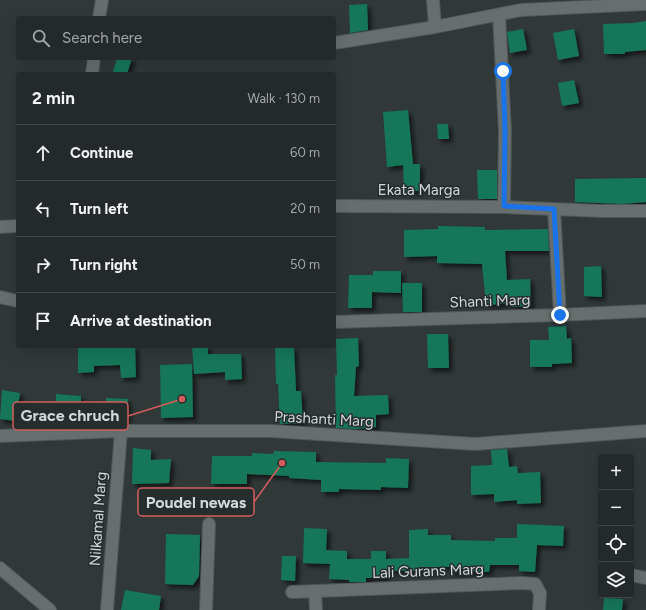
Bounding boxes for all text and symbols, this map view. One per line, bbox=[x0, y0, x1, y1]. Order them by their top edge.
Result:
search box bbox=[16, 16, 336, 60]
icon: search bbox=[30, 27, 52, 49]
text: Search here bbox=[62, 29, 142, 47]
route start bbox=[494, 62, 512, 80]
text: 2 min bbox=[32, 88, 75, 108]
text: Walk · 130 m bbox=[247, 91, 320, 106]
icon: ahead bbox=[32, 142, 54, 164]
text: Continue bbox=[70, 144, 133, 162]
text: 60 m bbox=[290, 145, 320, 160]
street label: Ekata Marga bbox=[378, 181, 460, 199]
icon: left bbox=[32, 198, 54, 220]
text: Turn left bbox=[70, 200, 128, 218]
text: 20 m bbox=[290, 201, 320, 216]
icon: right bbox=[32, 254, 54, 276]
text: Turn right bbox=[70, 256, 138, 274]
text: 50 m bbox=[290, 257, 320, 272]
street label: Shanti Marg bbox=[449, 291, 531, 311]
route end bbox=[551, 306, 569, 324]
icon: arrive bbox=[32, 310, 54, 332]
text: Arrive at destination bbox=[70, 312, 211, 330]
callout: Grace chruch bbox=[13, 402, 128, 430]
text: Grace chruch bbox=[21, 406, 119, 425]
street label: Prashanti Marg bbox=[274, 407, 374, 431]
map controls bbox=[598, 454, 634, 598]
button: + bbox=[598, 454, 634, 490]
street label: Nilkamal Marg bbox=[86, 471, 110, 567]
callout: Poudel newas bbox=[138, 488, 254, 516]
button: − bbox=[598, 490, 634, 526]
text: Poudel newas bbox=[146, 493, 247, 512]
button: locate bbox=[598, 526, 634, 562]
street label: Lali Gurans Marg bbox=[372, 560, 484, 582]
button: layers bbox=[598, 562, 634, 598]

